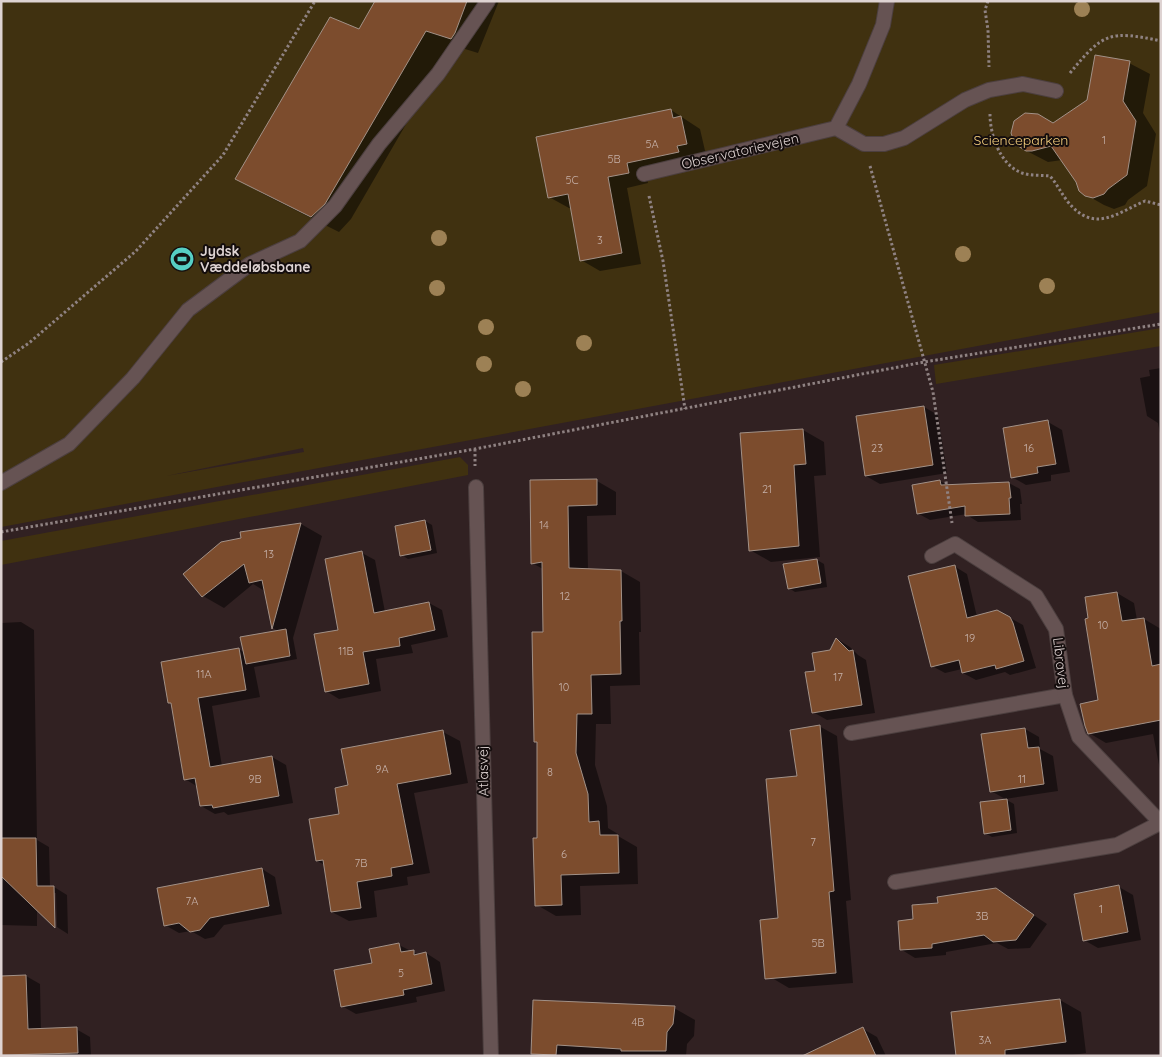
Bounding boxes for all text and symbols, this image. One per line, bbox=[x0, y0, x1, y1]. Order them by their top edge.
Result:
street label: Observatorievejen bbox=[679, 129, 801, 173]
park label: Scienceparken bbox=[974, 131, 1068, 149]
house number: 1 bbox=[1102, 133, 1106, 147]
house number: 5A bbox=[645, 137, 659, 151]
house number: 5B bbox=[607, 152, 621, 166]
house number: 5C bbox=[565, 173, 579, 187]
house number: 3 bbox=[597, 233, 603, 247]
place label: Jydsk Væddeløbsbane bbox=[200, 242, 311, 276]
sports icon: Jydsk Væddeløbsbane bbox=[169, 246, 195, 272]
house number: 23 bbox=[871, 441, 883, 455]
house number: 16 bbox=[1024, 441, 1034, 455]
house number: 21 bbox=[762, 482, 772, 496]
house number: 14 bbox=[539, 518, 549, 532]
house number: 13 bbox=[264, 547, 274, 561]
house number: 12 bbox=[560, 589, 570, 603]
house number: 10 bbox=[1098, 618, 1108, 632]
house number: 19 bbox=[965, 631, 975, 645]
street label: Libravej bbox=[1049, 636, 1073, 690]
house number: 11B bbox=[338, 644, 354, 658]
house number: 11A bbox=[196, 667, 212, 681]
house number: 17 bbox=[833, 670, 843, 684]
house number: 10 bbox=[559, 680, 569, 694]
street label: Atlasvej bbox=[474, 745, 492, 797]
house number: 9A bbox=[375, 762, 389, 776]
house number: 8 bbox=[547, 765, 553, 779]
house number: 9B bbox=[248, 772, 262, 786]
house number: 11 bbox=[1018, 772, 1026, 786]
house number: 7 bbox=[810, 835, 816, 849]
house number: 6 bbox=[561, 847, 567, 861]
house number: 7B bbox=[355, 856, 367, 870]
house number: 7A bbox=[186, 894, 198, 908]
house number: 1 bbox=[1099, 902, 1103, 916]
house number: 3B bbox=[976, 909, 988, 923]
house number: 5B bbox=[811, 936, 825, 950]
house number: 5 bbox=[398, 966, 404, 980]
house number: 4B bbox=[632, 1015, 644, 1029]
house number: 3A bbox=[979, 1033, 991, 1047]

